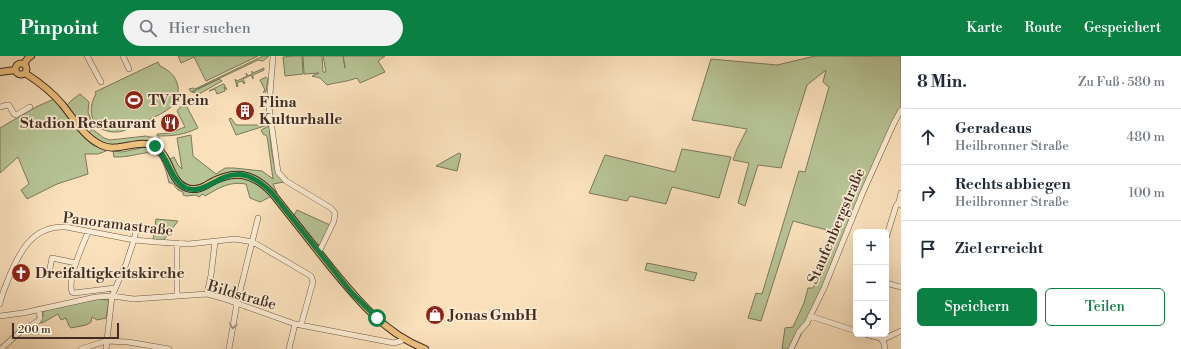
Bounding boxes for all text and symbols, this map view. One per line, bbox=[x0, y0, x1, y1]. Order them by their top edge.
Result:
search box bbox=[123, 10, 403, 46]
text: Pinpoint bbox=[20, 16, 99, 40]
icon: search bbox=[137, 17, 159, 39]
text: Hier suchen bbox=[169, 19, 251, 38]
text: Karte bbox=[966, 19, 1003, 37]
text: Route bbox=[1025, 19, 1062, 37]
text: Gespeichert bbox=[1084, 19, 1161, 37]
text: 8 Min. bbox=[917, 71, 967, 93]
text: Zu Fuß · 580 m bbox=[1078, 74, 1165, 90]
sports icon: TV Flein bbox=[123, 89, 145, 111]
place label: TV Flein bbox=[148, 91, 210, 110]
place label: Flina Kulturhalle bbox=[259, 93, 342, 129]
building icon: Flina Kulturhalle bbox=[234, 100, 256, 122]
restaurant icon: Stadion Restaurant bbox=[159, 112, 181, 134]
place label: Stadion Restaurant bbox=[20, 114, 157, 133]
text: Geradeaus bbox=[955, 119, 1032, 138]
icon: ahead bbox=[917, 126, 939, 148]
text: 480 m bbox=[1127, 129, 1165, 145]
route end bbox=[146, 137, 164, 155]
text: Heilbronner Straße bbox=[955, 138, 1069, 154]
street label: Staufenbergstraße bbox=[803, 165, 869, 287]
text: Rechts abbiegen bbox=[955, 175, 1071, 194]
icon: right bbox=[917, 182, 939, 204]
text: 100 m bbox=[1129, 185, 1165, 201]
text: Heilbronner Straße bbox=[955, 194, 1069, 210]
street label: Panoramastraße bbox=[62, 208, 174, 241]
map controls bbox=[853, 229, 889, 337]
button: + bbox=[853, 229, 889, 265]
icon: arrive bbox=[917, 238, 939, 260]
text: Ziel erreicht bbox=[955, 239, 1043, 258]
church icon: Dreifaltigkeitskirche bbox=[10, 262, 32, 284]
place label: Dreifaltigkeitskirche bbox=[35, 264, 184, 283]
button: − bbox=[853, 265, 889, 301]
street label: Bildstraße bbox=[204, 276, 278, 314]
button: Speichern bbox=[917, 288, 1037, 326]
button: Teilen bbox=[1045, 288, 1165, 326]
button: locate bbox=[853, 301, 889, 337]
shop icon: Jonas GmbH bbox=[424, 304, 446, 326]
place label: Jonas GmbH bbox=[447, 306, 538, 325]
route start bbox=[368, 309, 386, 327]
scale bar bbox=[12, 321, 119, 340]
text: 200 m bbox=[18, 323, 51, 337]
one-way arrow bbox=[229, 323, 238, 329]

